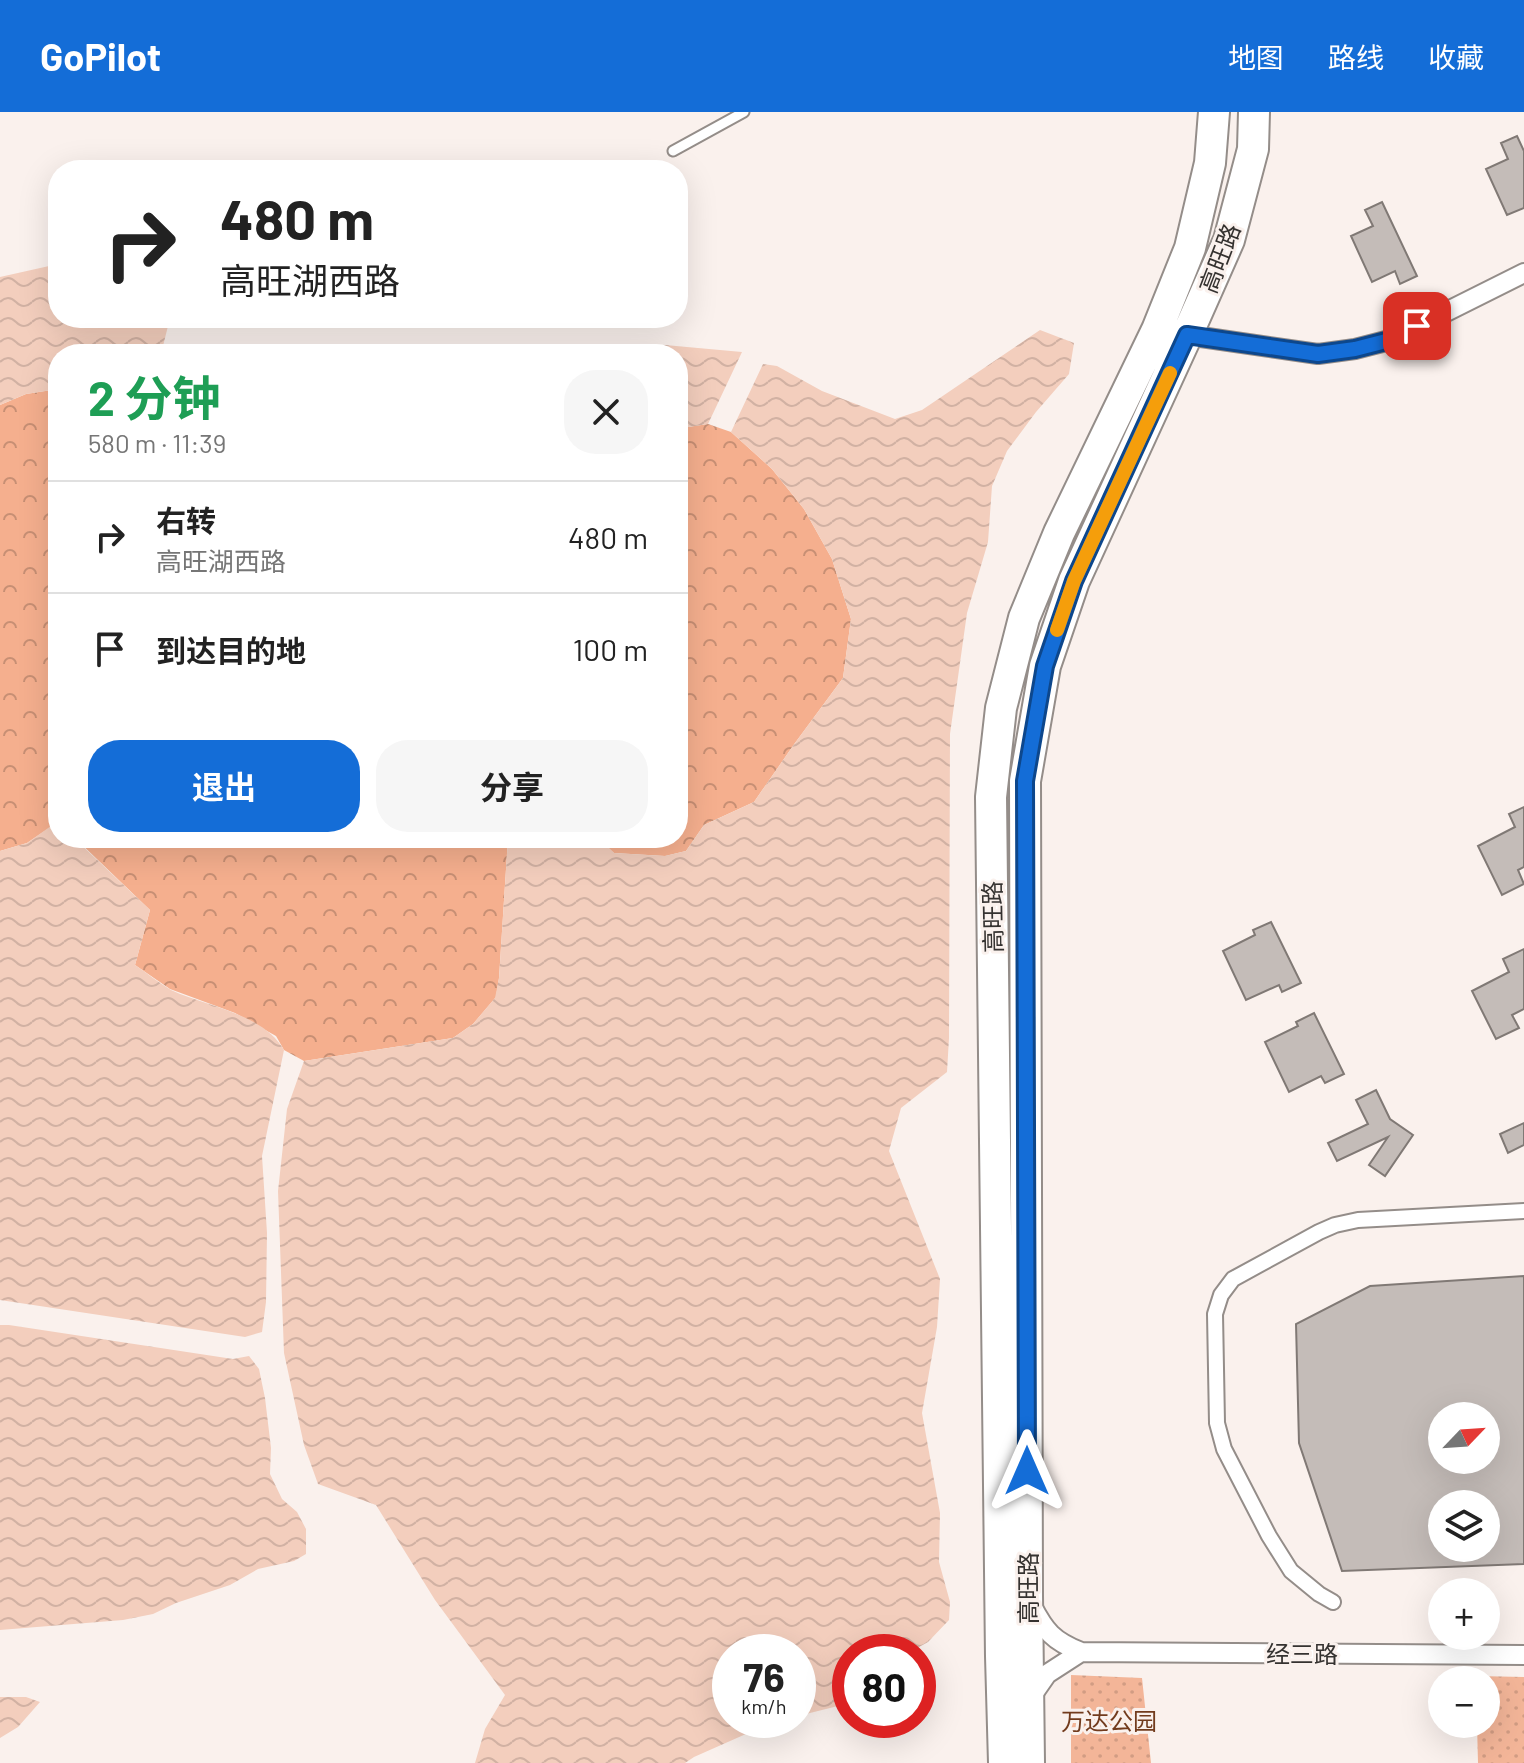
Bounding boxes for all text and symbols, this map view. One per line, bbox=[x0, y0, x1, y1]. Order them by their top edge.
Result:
text: GoPilot bbox=[40, 33, 161, 79]
text: 地图 bbox=[1228, 40, 1284, 74]
text: 路线 bbox=[1328, 40, 1384, 74]
text: 收藏 bbox=[1428, 40, 1484, 74]
text: 480 m bbox=[220, 184, 374, 251]
icon: right bbox=[88, 192, 192, 296]
street label: 高旺路 bbox=[1193, 219, 1245, 297]
text: 高旺湖西路 bbox=[220, 258, 400, 301]
pin bbox=[1383, 292, 1451, 360]
icon: arrive bbox=[1395, 304, 1439, 348]
text: 2 分钟 bbox=[88, 368, 220, 426]
button: close bbox=[564, 370, 648, 454]
text: 580 m · 11:39 bbox=[88, 427, 226, 458]
text: 右转 bbox=[156, 502, 216, 538]
icon: right bbox=[88, 515, 132, 559]
text: 480 m bbox=[568, 519, 648, 555]
text: 高旺湖西路 bbox=[156, 545, 286, 576]
icon: arrive bbox=[88, 627, 132, 671]
text: 100 m bbox=[573, 631, 648, 667]
text: 到达目的地 bbox=[156, 632, 306, 668]
button: 退出 bbox=[88, 740, 360, 832]
button: 分享 bbox=[376, 740, 648, 832]
street label: 高旺路 bbox=[977, 881, 1007, 953]
north arrow bbox=[1428, 1402, 1500, 1474]
map controls bbox=[1428, 1402, 1500, 1738]
position arrow bbox=[985, 1429, 1069, 1513]
button: layers bbox=[1428, 1490, 1500, 1562]
street label: 高旺路 bbox=[1013, 1552, 1042, 1624]
button: + bbox=[1428, 1578, 1500, 1650]
speed limit sign: 80 bbox=[832, 1634, 936, 1738]
street label: 经三路 bbox=[1266, 1639, 1338, 1668]
text: 76 bbox=[743, 1652, 785, 1700]
button: − bbox=[1428, 1666, 1500, 1738]
text: km/h bbox=[741, 1694, 787, 1718]
park label: 万达公园 bbox=[1061, 1706, 1157, 1735]

